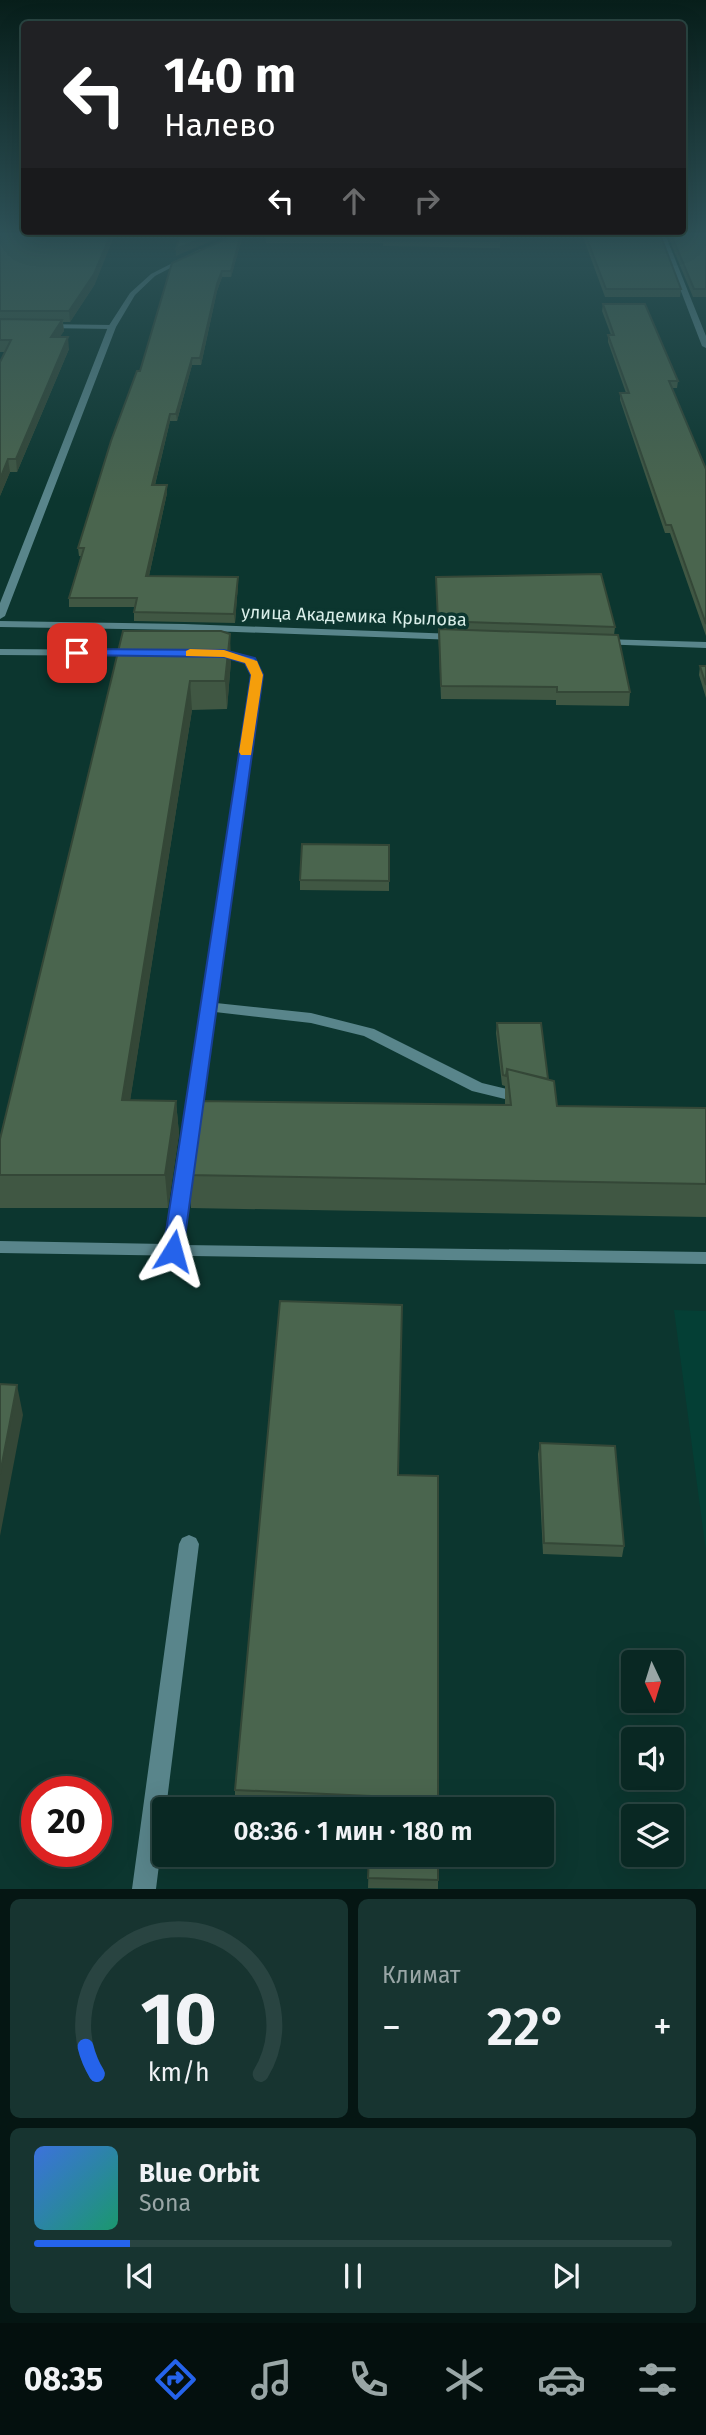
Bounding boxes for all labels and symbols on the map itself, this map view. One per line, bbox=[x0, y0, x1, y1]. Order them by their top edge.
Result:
street label: улица Академика Крылова bbox=[241, 601, 467, 631]
pin bbox=[47, 623, 107, 683]
position arrow bbox=[136, 1214, 210, 1288]
north arrow bbox=[621, 1650, 684, 1713]
speed limit sign: 20 bbox=[21, 1776, 112, 1867]

